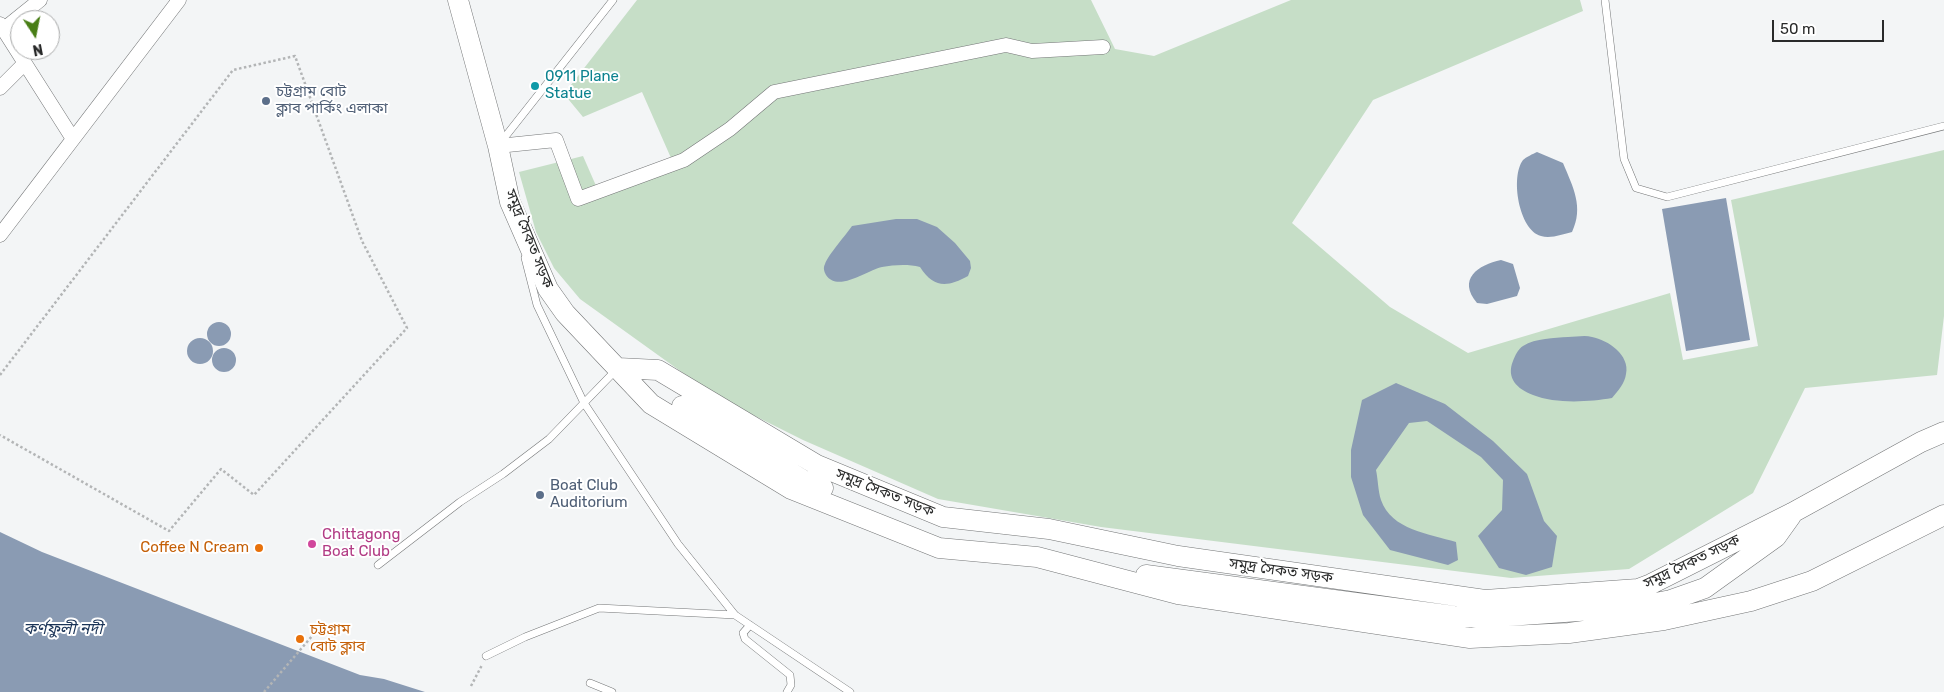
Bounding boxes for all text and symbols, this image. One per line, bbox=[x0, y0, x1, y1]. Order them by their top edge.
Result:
north arrow bbox=[10, 10, 60, 60]
scale bar bbox=[1774, 10, 1886, 42]
text: 50 m bbox=[1780, 20, 1815, 38]
text: N bbox=[31, 40, 44, 59]
place label: 0911 Plane Statue bbox=[545, 68, 619, 103]
marker: 0911 Plane Statue bbox=[529, 80, 541, 92]
place label: চট্টগ্রাম বোট ক্লাব পার্কিং এলাকা bbox=[276, 83, 388, 118]
marker: চট্টগ্রাম বোট ক্লাব পার্কিং এলাকা bbox=[260, 95, 272, 107]
street label: সমুদ্র সৈকত সড়ক bbox=[501, 187, 557, 291]
street label: সমুদ্র সৈকত সড়ক bbox=[833, 465, 937, 521]
place label: Boat Club Auditorium bbox=[550, 477, 628, 512]
marker: Boat Club Auditorium bbox=[534, 489, 546, 501]
place label: Chittagong Boat Club bbox=[322, 526, 400, 561]
street label: সমুদ্র সৈকত সড়ক bbox=[1641, 531, 1743, 593]
marker: Chittagong Boat Club bbox=[306, 538, 318, 550]
place label: Coffee N Cream bbox=[140, 539, 249, 557]
marker: Coffee N Cream bbox=[253, 542, 265, 554]
street label: সমুদ্র সৈকত সড়ক bbox=[1228, 555, 1334, 587]
water label: কর্ণফুলী নদী bbox=[24, 619, 102, 639]
place label: চট্টগ্রাম বোট ক্লাব bbox=[310, 621, 365, 656]
marker: চট্টগ্রাম বোট ক্লাব bbox=[294, 633, 306, 645]

